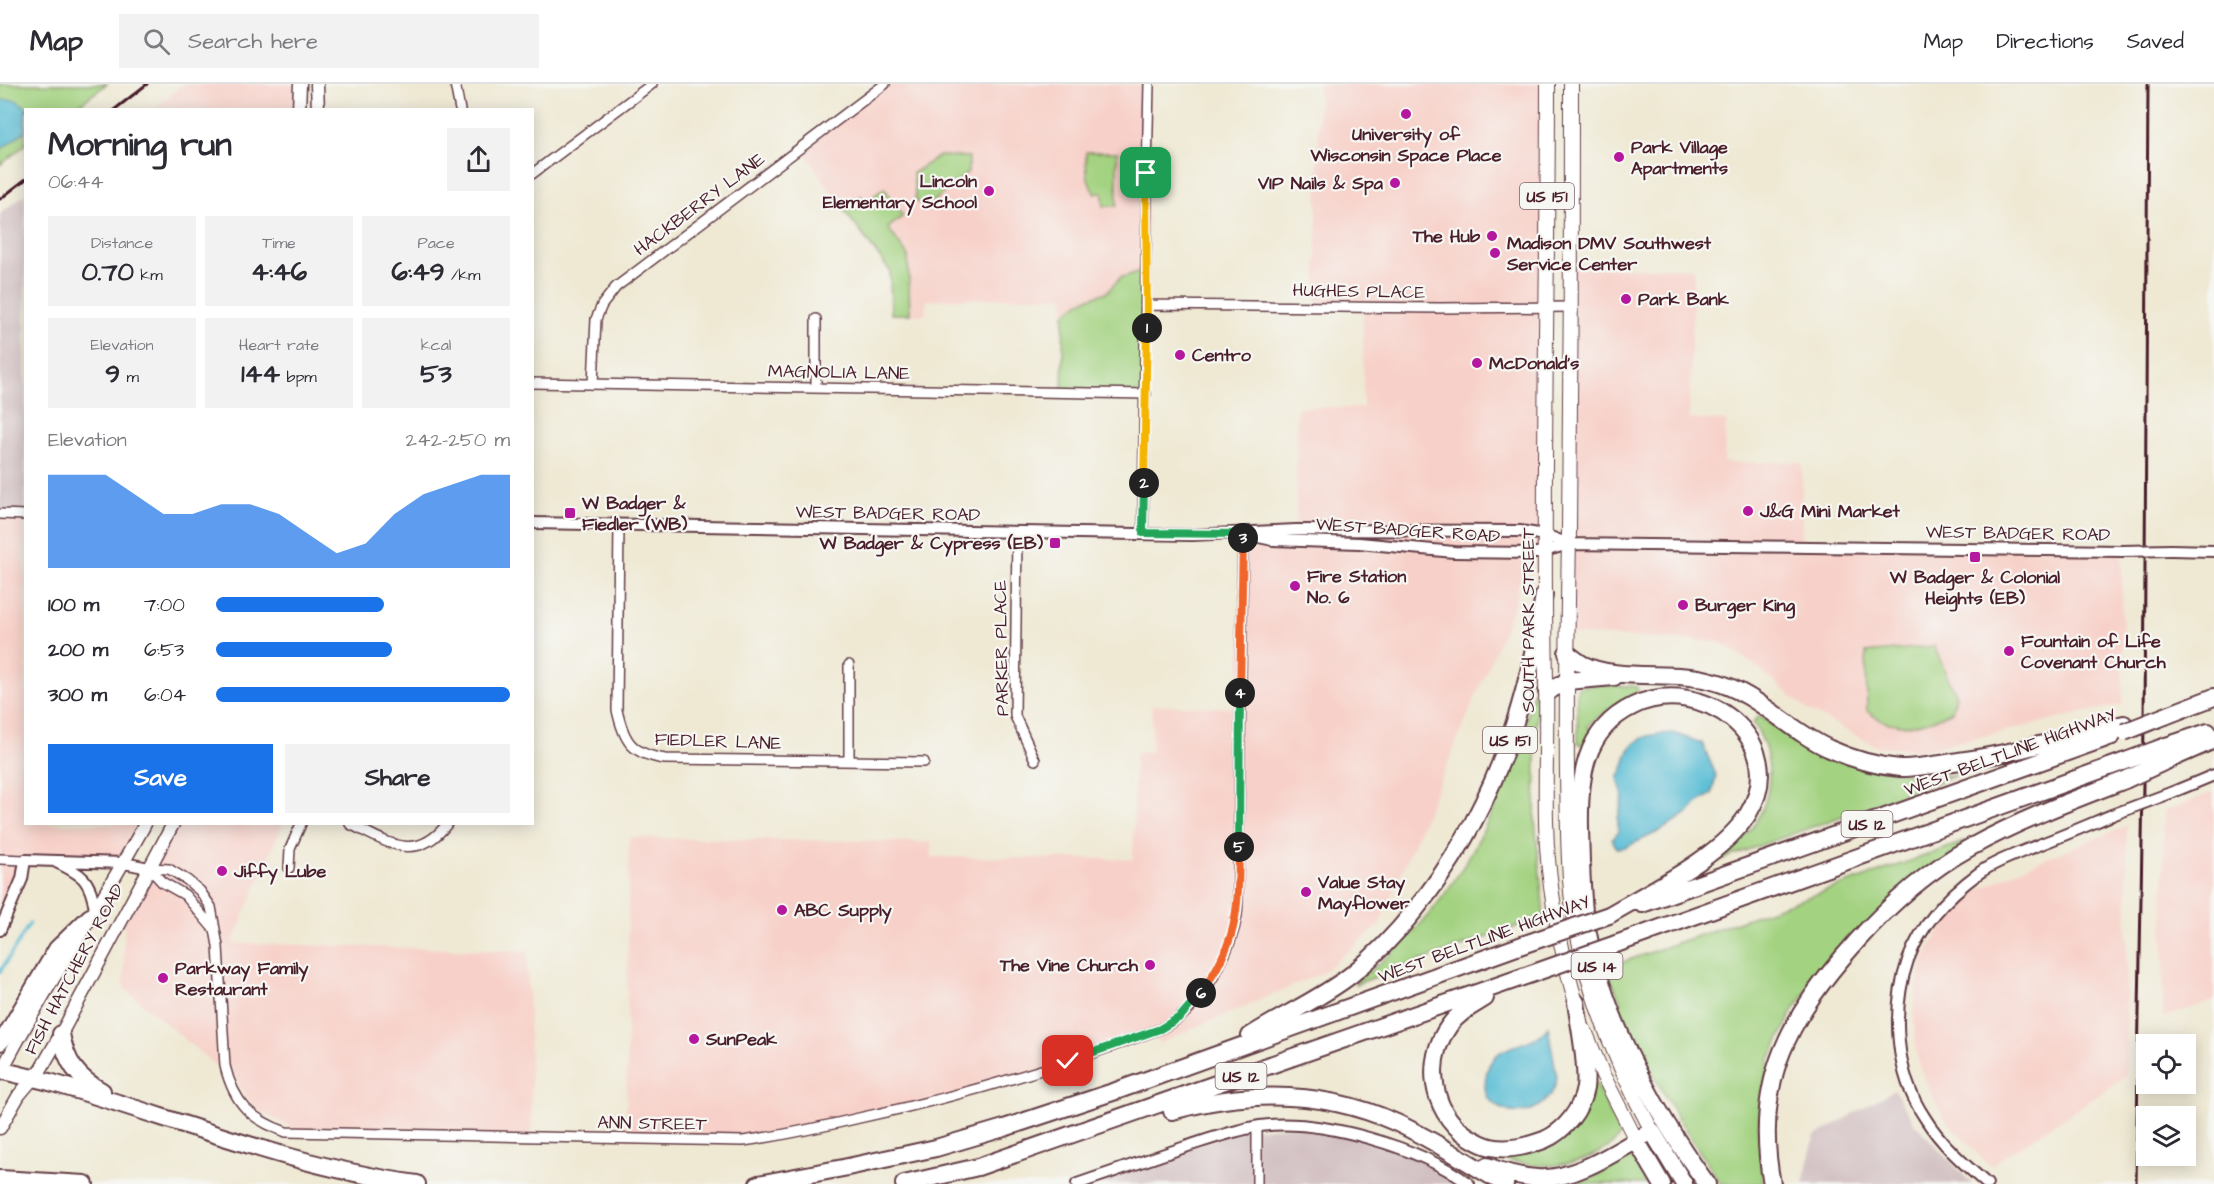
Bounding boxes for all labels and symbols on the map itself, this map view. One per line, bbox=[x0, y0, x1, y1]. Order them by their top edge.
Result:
marker: University of Wisconsin Space Place bbox=[1399, 107, 1413, 121]
place label: University of Wisconsin Space Place bbox=[1310, 122, 1502, 168]
place label: Park Village Apartments bbox=[1631, 135, 1728, 181]
street label: HACKBERRY LANE bbox=[629, 147, 770, 262]
pin bbox=[1120, 147, 1171, 198]
marker: Park Village Apartments bbox=[1612, 150, 1626, 164]
place label: Lincoln Elementary School bbox=[823, 169, 977, 216]
place label: VIP Nails & Spa bbox=[1257, 171, 1384, 196]
marker: VIP Nails & Spa bbox=[1388, 176, 1402, 190]
road number: US 151 bbox=[1520, 183, 1574, 209]
marker: Lincoln Elementary School bbox=[982, 184, 996, 198]
place label: The Hub bbox=[1412, 224, 1481, 249]
marker: The Hub bbox=[1485, 229, 1499, 243]
place label: Madison DMV Southwest Service Center bbox=[1506, 231, 1712, 277]
marker: Madison DMV Southwest Service Center bbox=[1488, 246, 1502, 260]
street label: HUGHES PLACE bbox=[1292, 278, 1426, 305]
place label: Park Bank bbox=[1638, 287, 1730, 312]
marker: Park Bank bbox=[1619, 292, 1633, 306]
pin: 1 bbox=[1132, 313, 1162, 343]
place label: Centro bbox=[1192, 343, 1252, 368]
marker: Centro bbox=[1173, 348, 1187, 362]
place label: McDonald's bbox=[1489, 351, 1579, 376]
marker: McDonald's bbox=[1470, 356, 1484, 370]
street label: MAGNOLIA LANE bbox=[768, 359, 911, 386]
pin: 2 bbox=[1129, 468, 1159, 498]
place label: W Badger & Fiedler (WB) bbox=[581, 491, 688, 537]
street label: WEST BADGER ROAD bbox=[795, 499, 981, 528]
place label: J&G Mini Market bbox=[1759, 499, 1901, 524]
marker: J&G Mini Market bbox=[1741, 504, 1755, 518]
marker: W Badger & Fiedler (WB) bbox=[563, 506, 577, 520]
street label: WEST BADGER ROAD bbox=[1315, 512, 1501, 549]
street label: WEST BADGER ROAD bbox=[1925, 519, 2111, 548]
pin: 3 bbox=[1228, 523, 1258, 553]
street label: SOUTH PARK STREET bbox=[1516, 527, 1541, 713]
place label: W Badger & Cypress (EB) bbox=[819, 531, 1044, 557]
marker: W Badger & Cypress (EB) bbox=[1048, 536, 1062, 550]
marker: W Badger & Colonial Heights (EB) bbox=[1968, 550, 1982, 564]
place label: Fire Station No. 6 bbox=[1307, 564, 1406, 610]
place label: W Badger & Colonial Heights (EB) bbox=[1889, 565, 2060, 612]
street label: PARKER PLACE bbox=[988, 579, 1015, 716]
marker: Fire Station No. 6 bbox=[1288, 579, 1302, 593]
place label: Burger King bbox=[1695, 593, 1796, 619]
marker: Burger King bbox=[1676, 598, 1690, 612]
place label: Fountain of Life Covenant Church bbox=[2021, 629, 2167, 675]
marker: Fountain of Life Covenant Church bbox=[2002, 644, 2016, 658]
pin: 4 bbox=[1225, 678, 1255, 708]
street label: WEST BELTLINE HIGHWAY bbox=[1901, 702, 2120, 803]
street label: FIEDLER LANE bbox=[654, 727, 782, 756]
road number: US 151 bbox=[1483, 727, 1537, 753]
road number: US 12 bbox=[1842, 811, 1892, 837]
pin: 5 bbox=[1224, 832, 1254, 862]
place label: Jiffy Lube bbox=[233, 859, 326, 885]
marker: Jiffy Lube bbox=[215, 864, 229, 878]
place label: Value Stay Mayflower bbox=[1317, 870, 1410, 917]
street label: FISH HATCHERY ROAD bbox=[19, 879, 130, 1059]
marker: Value Stay Mayflower bbox=[1299, 885, 1313, 899]
street label: WEST BELTLINE HIGHWAY bbox=[1375, 889, 1594, 990]
place label: ABC Supply bbox=[794, 898, 892, 924]
marker: ABC Supply bbox=[775, 903, 789, 917]
place label: The Vine Church bbox=[999, 953, 1139, 978]
road number: US 14 bbox=[1572, 953, 1622, 979]
place label: Parkway Family Restaurant bbox=[175, 956, 309, 1002]
marker: The Vine Church bbox=[1143, 958, 1157, 972]
marker: Parkway Family Restaurant bbox=[156, 971, 170, 985]
pin: 6 bbox=[1186, 978, 1216, 1008]
place label: SunPeak bbox=[705, 1027, 778, 1052]
marker: SunPeak bbox=[687, 1032, 701, 1046]
pin bbox=[1042, 1035, 1093, 1086]
road number: US 12 bbox=[1216, 1063, 1266, 1089]
street label: ANN STREET bbox=[597, 1110, 708, 1137]

